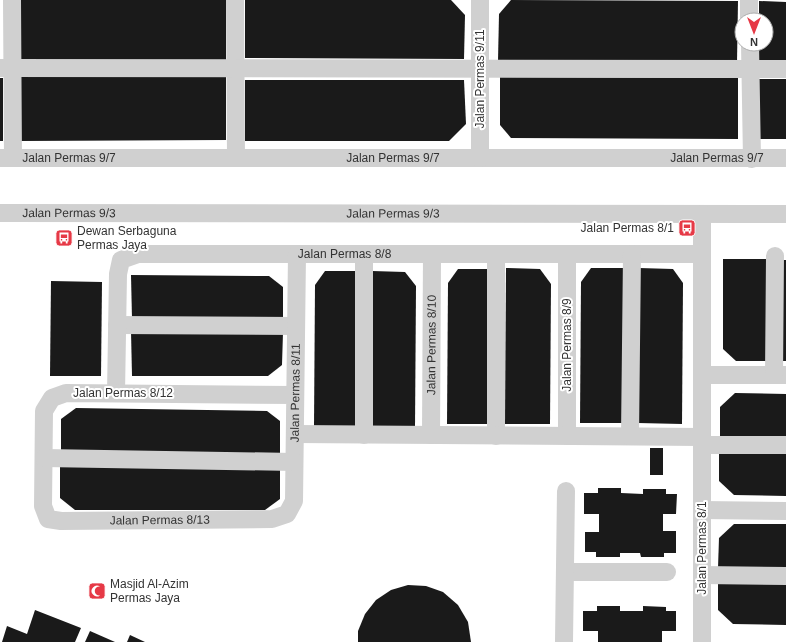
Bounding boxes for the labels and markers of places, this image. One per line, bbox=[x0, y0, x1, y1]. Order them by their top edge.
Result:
bus stop icon: Jalan Permas 8/1 bbox=[677, 218, 697, 238]
place label: Jalan Permas 8/1 bbox=[581, 221, 674, 235]
place label: Dewan Serbaguna Permas Jaya bbox=[77, 224, 177, 252]
bus stop icon: Dewan Serbaguna Permas Jaya bbox=[54, 228, 74, 248]
place label: Masjid Al-Azim Permas Jaya bbox=[110, 577, 189, 605]
mosque icon: Masjid Al-Azim Permas Jaya bbox=[87, 581, 107, 601]

